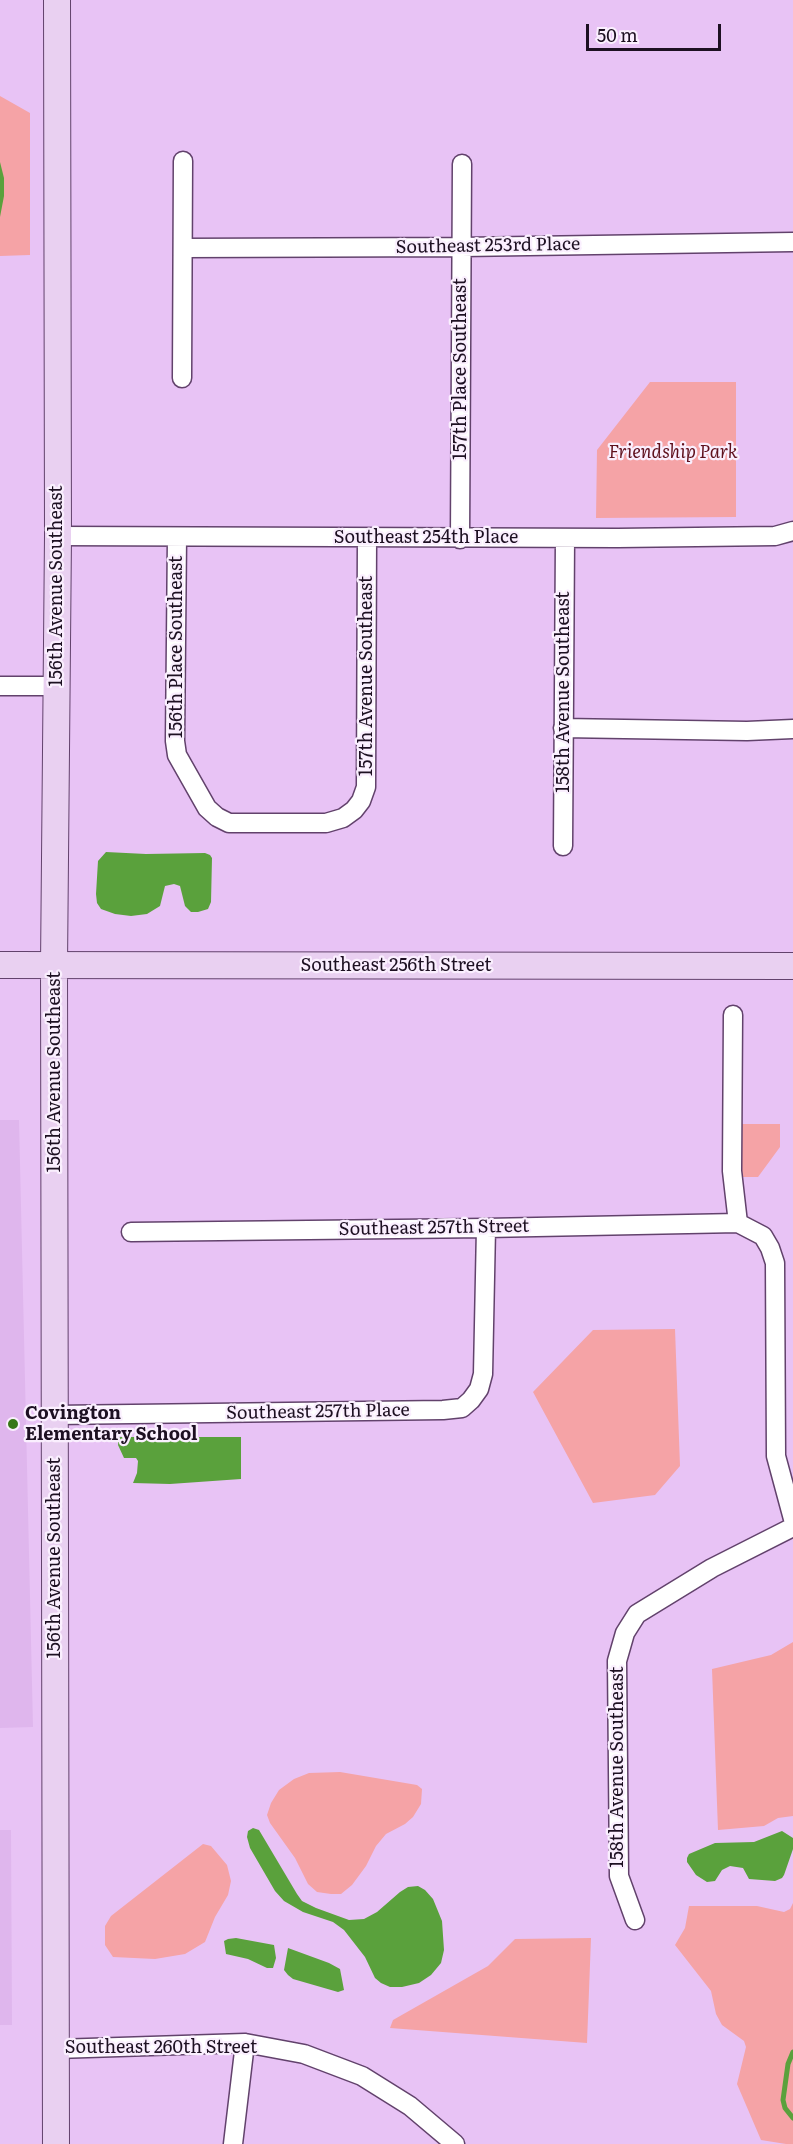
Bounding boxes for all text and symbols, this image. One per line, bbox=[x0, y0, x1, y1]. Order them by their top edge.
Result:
scale bar bbox=[589, 12, 724, 50]
text: 50 m bbox=[597, 21, 638, 48]
street label: Southeast 253rd Place bbox=[396, 234, 580, 258]
street label: 157th Place Southeast bbox=[450, 278, 472, 460]
park label: Friendship Park bbox=[608, 442, 738, 464]
street label: 156th Avenue Southeast bbox=[46, 485, 68, 687]
street label: Southeast 254th Place bbox=[334, 527, 518, 549]
street label: 156th Place Southeast bbox=[166, 556, 188, 738]
street label: 157th Avenue Southeast bbox=[356, 576, 378, 776]
street label: 158th Avenue Southeast bbox=[553, 591, 575, 793]
street label: Southeast 256th Street bbox=[300, 955, 492, 977]
street label: 156th Avenue Southeast bbox=[44, 971, 66, 1173]
street label: Southeast 257th Street bbox=[339, 1216, 529, 1240]
street label: Southeast 257th Place bbox=[226, 1400, 410, 1424]
place label: Covington Elementary School bbox=[25, 1403, 197, 1446]
marker: Covington Elementary School bbox=[6, 1417, 20, 1431]
street label: 156th Avenue Southeast bbox=[44, 1457, 66, 1659]
street label: 158th Avenue Southeast bbox=[607, 1666, 629, 1868]
street label: Southeast 260th Street bbox=[65, 2037, 257, 2059]

